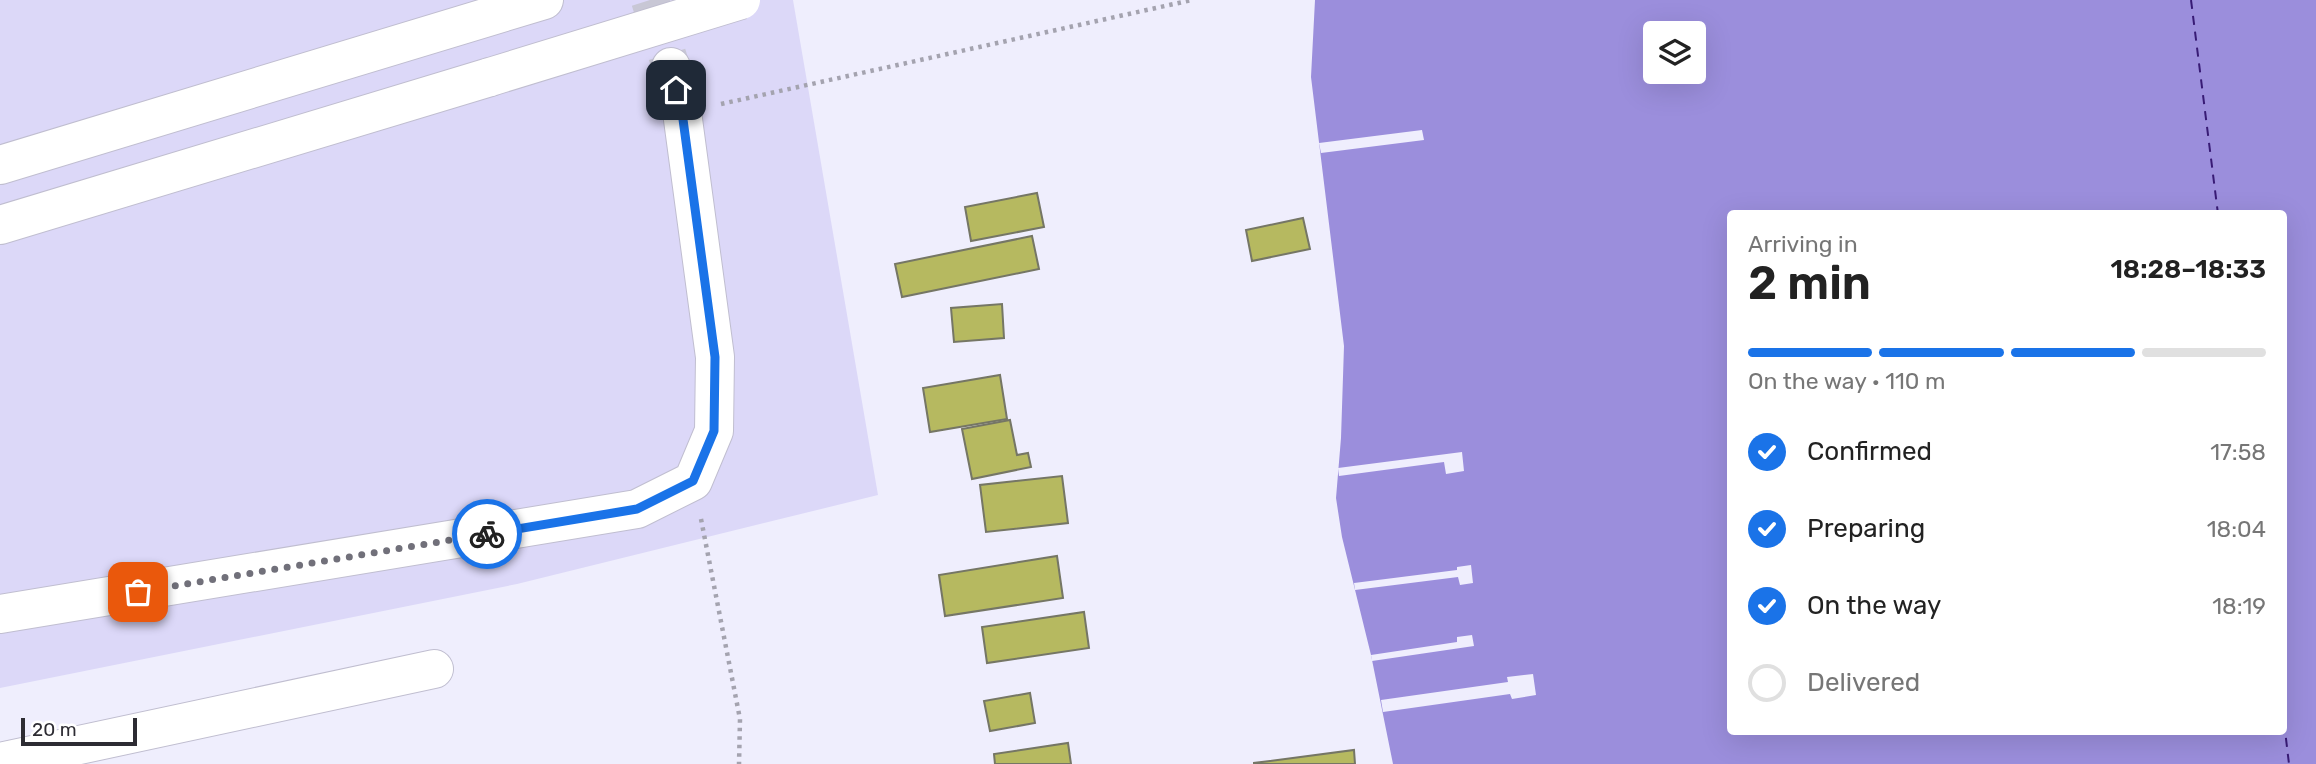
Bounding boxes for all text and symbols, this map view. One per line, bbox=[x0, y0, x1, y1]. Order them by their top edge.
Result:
map controls bbox=[1643, 21, 1706, 84]
button: layers bbox=[1643, 21, 1706, 84]
pin bbox=[646, 60, 706, 120]
icon: home bbox=[657, 71, 695, 109]
text: Arriving in bbox=[1748, 230, 1858, 258]
text: 18:28–18:33 bbox=[2110, 254, 2266, 285]
text: 2 min bbox=[1748, 256, 1871, 311]
text: On the way · 110 m bbox=[1748, 367, 1946, 395]
icon: check bbox=[1748, 433, 1786, 471]
text: Confirmed bbox=[1807, 436, 1932, 467]
text: 17:58 bbox=[2210, 438, 2266, 466]
courier bbox=[452, 499, 522, 569]
icon: check bbox=[1748, 510, 1786, 548]
text: Preparing bbox=[1807, 513, 1925, 544]
icon: bike bbox=[468, 515, 506, 553]
text: 18:04 bbox=[2207, 515, 2266, 543]
pin bbox=[108, 562, 168, 622]
icon: bag bbox=[119, 573, 157, 611]
icon: check bbox=[1748, 587, 1786, 625]
text: On the way bbox=[1807, 590, 1941, 621]
text: 18:19 bbox=[2212, 592, 2266, 620]
text: Delivered bbox=[1807, 667, 1920, 698]
scale bar bbox=[21, 715, 136, 747]
text: 20 m bbox=[32, 718, 77, 741]

